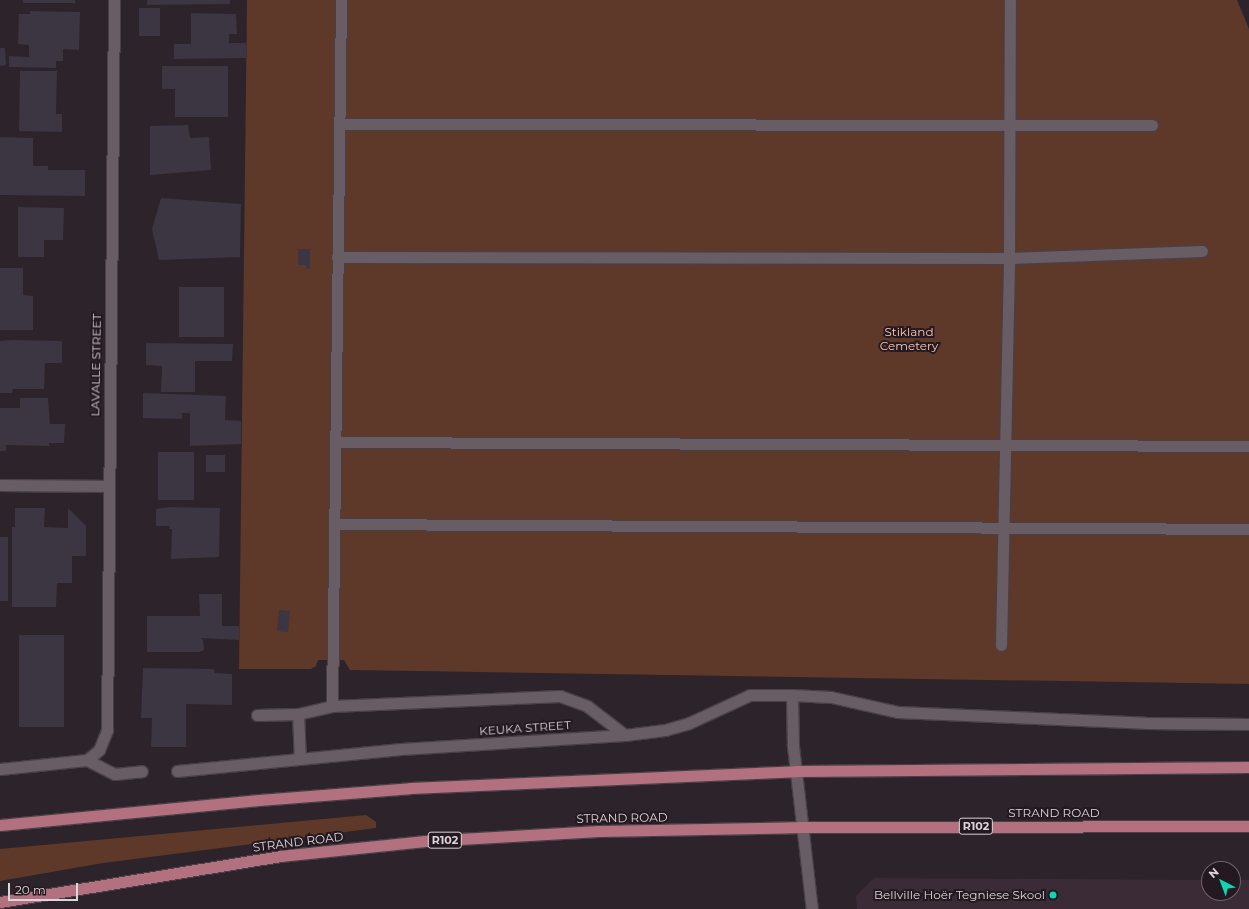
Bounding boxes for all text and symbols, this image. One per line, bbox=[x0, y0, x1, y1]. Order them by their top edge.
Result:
street label: LAVALLE STREET bbox=[88, 313, 104, 417]
park label: Stikland Cemetery bbox=[880, 325, 938, 353]
street label: KEUKA STREET bbox=[479, 718, 571, 738]
street label: STRAND ROAD bbox=[1008, 806, 1100, 820]
street label: STRAND ROAD bbox=[576, 810, 668, 826]
road number: R102 bbox=[958, 817, 994, 835]
street label: STRAND ROAD bbox=[252, 829, 344, 855]
road number: R102 bbox=[427, 831, 463, 849]
north arrow bbox=[1201, 861, 1241, 901]
text: N bbox=[1206, 865, 1222, 881]
scale bar bbox=[10, 875, 80, 901]
text: 20 m bbox=[15, 882, 46, 897]
place label: Bellville Hoër Tegniese Skool bbox=[874, 888, 1045, 902]
marker: Bellville Hoër Tegniese Skool bbox=[1048, 890, 1058, 900]

